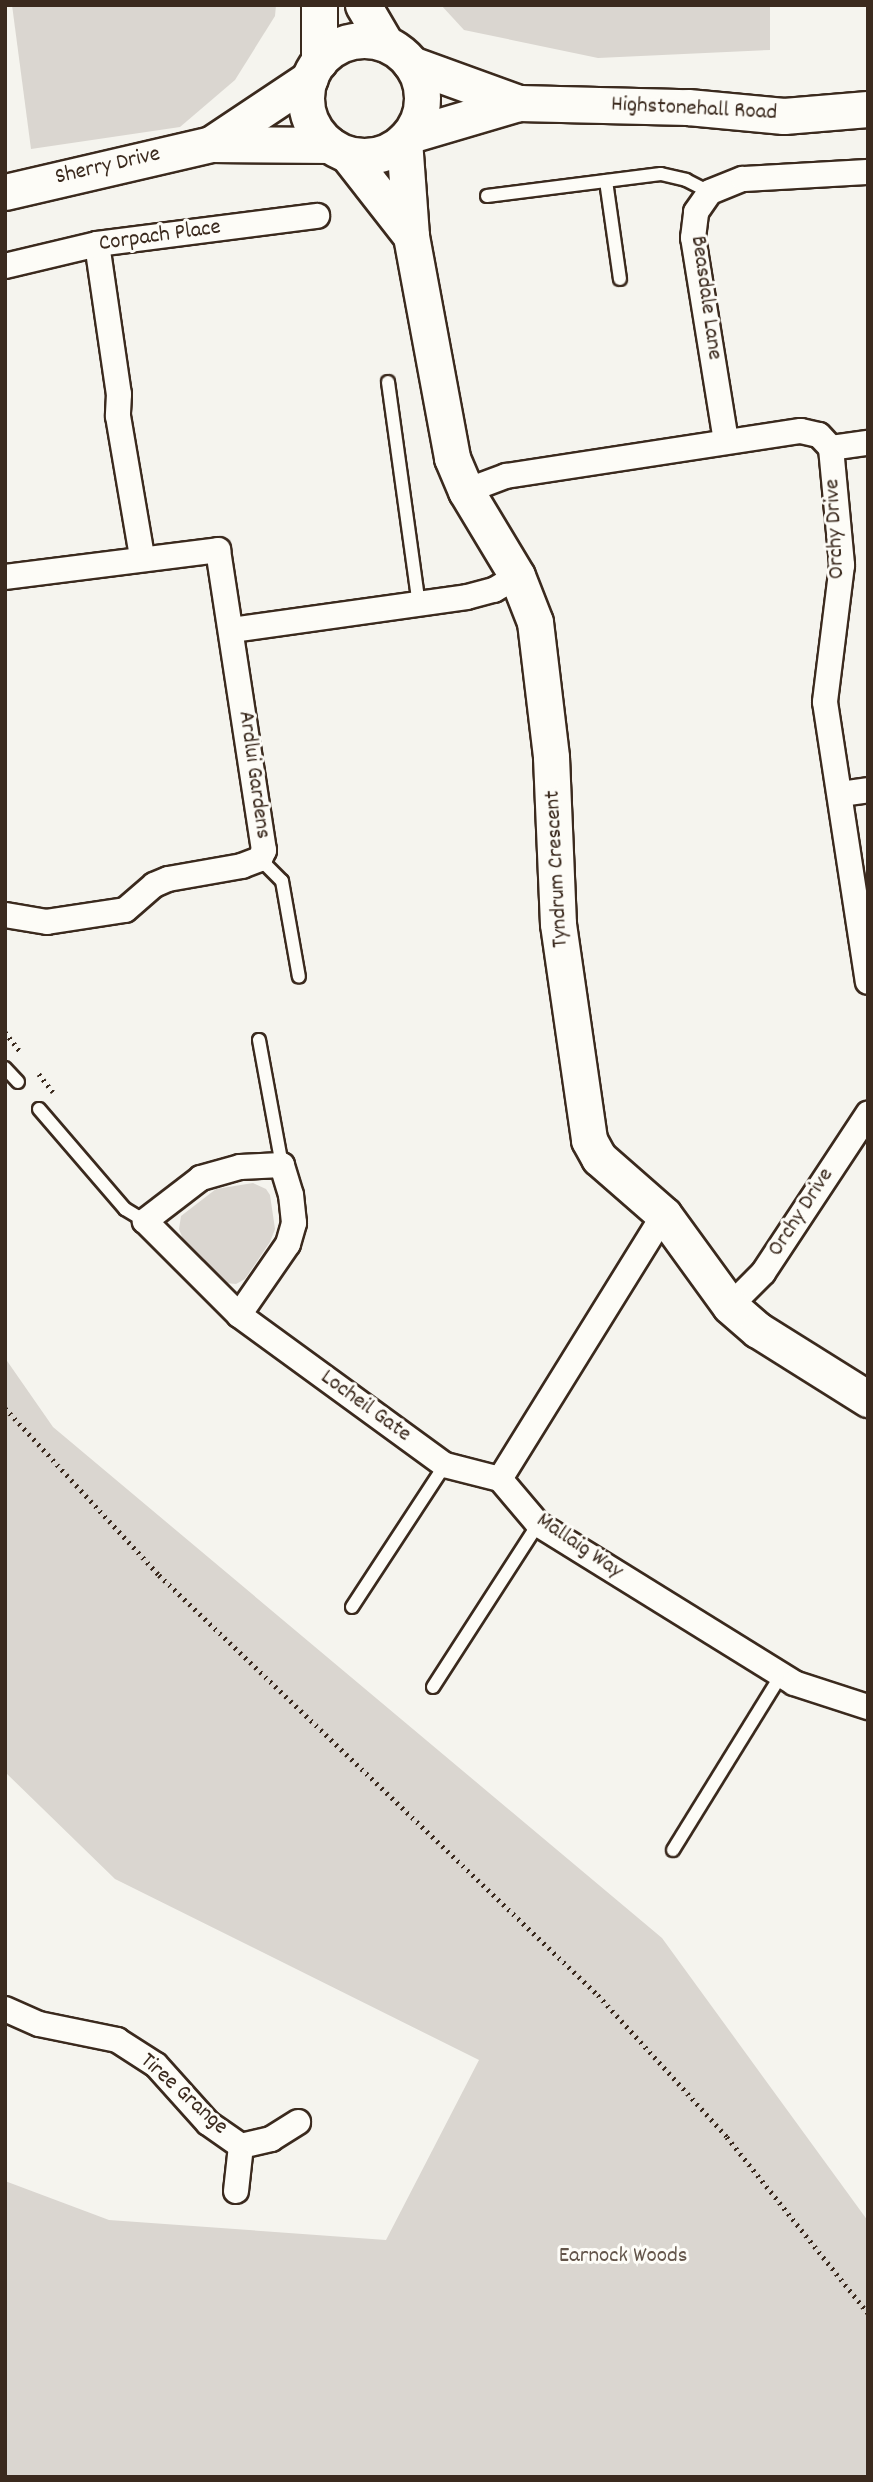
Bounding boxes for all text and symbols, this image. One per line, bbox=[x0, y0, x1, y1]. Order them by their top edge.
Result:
street label: Highstonehall Road bbox=[610, 92, 778, 128]
street label: Sherry Drive bbox=[53, 142, 163, 192]
street label: Corpach Place bbox=[97, 215, 223, 259]
street label: Beasdale Lane bbox=[683, 234, 727, 362]
street label: Orchy Drive bbox=[820, 478, 852, 580]
street label: Ardlui Gardens bbox=[230, 709, 276, 841]
street label: Tyndrum Crescent bbox=[540, 790, 576, 948]
street label: Orchy Drive bbox=[763, 1163, 841, 1263]
street label: Locheil Gate bbox=[314, 1365, 416, 1449]
street label: Mallaig Way bbox=[530, 1508, 628, 1586]
street label: Tiree Grange bbox=[133, 2048, 233, 2142]
park label: Earnock Woods bbox=[559, 2243, 687, 2271]

